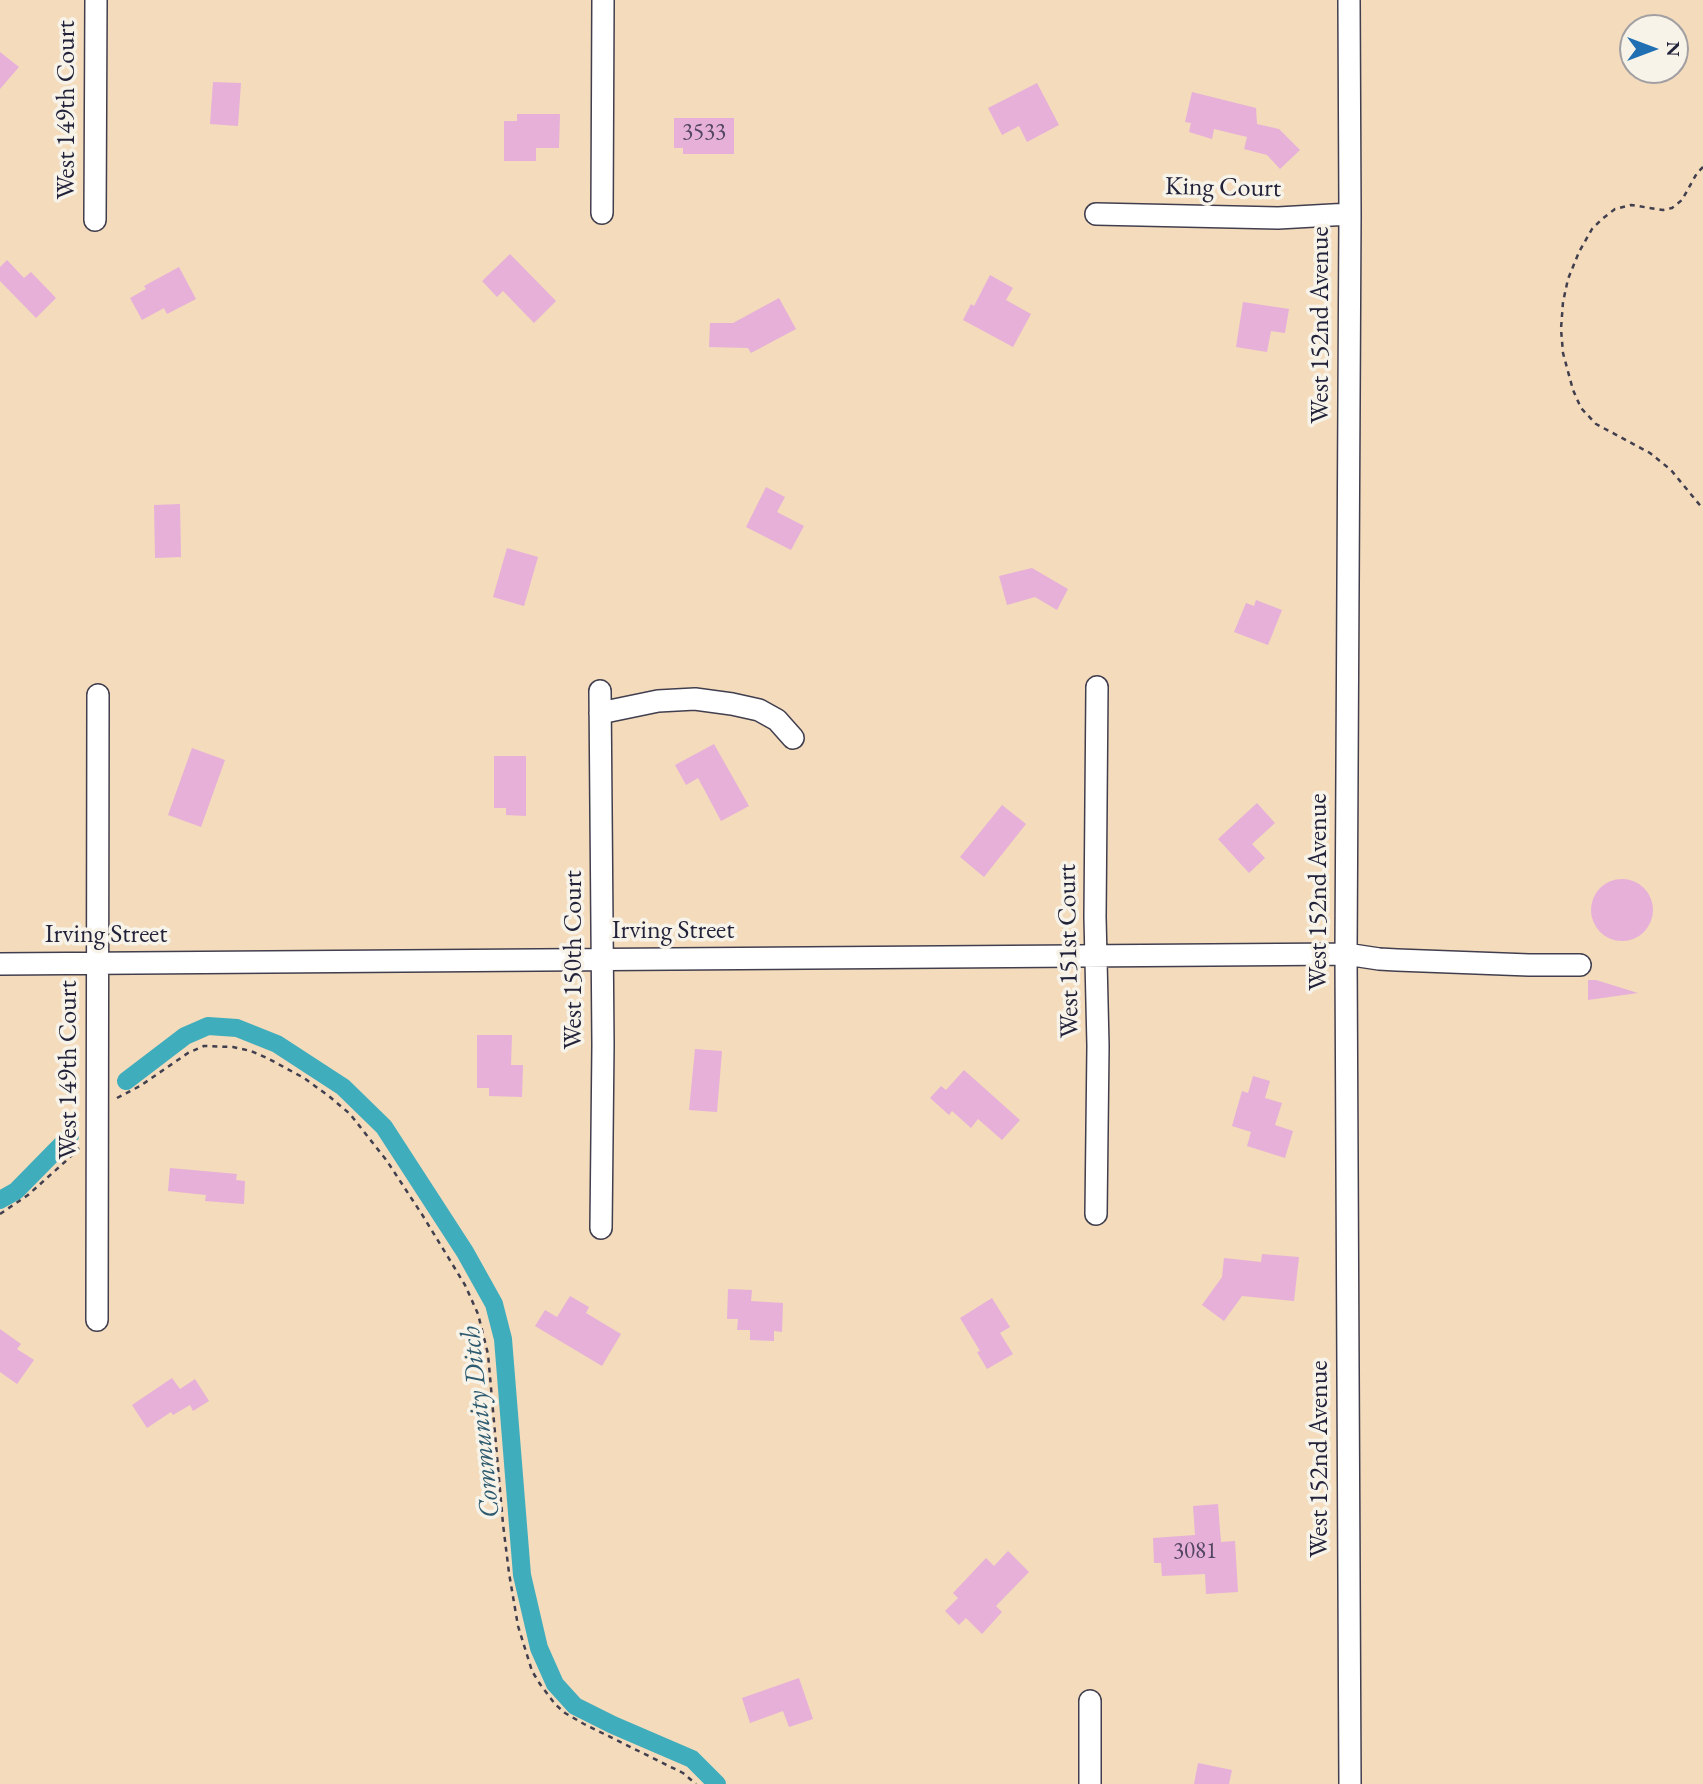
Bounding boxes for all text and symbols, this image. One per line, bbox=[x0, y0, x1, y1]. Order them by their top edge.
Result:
north arrow bbox=[1619, 14, 1689, 84]
street label: West 149th Court bbox=[51, 20, 83, 200]
text: N bbox=[1661, 41, 1686, 57]
house number: 3533 bbox=[682, 119, 726, 147]
street label: King Court bbox=[1165, 171, 1281, 205]
street label: West 152nd Avenue bbox=[1305, 226, 1337, 424]
street label: West 152nd Avenue bbox=[1303, 793, 1335, 991]
street label: West 151st Court bbox=[1052, 864, 1086, 1038]
street label: West 150th Court bbox=[558, 870, 590, 1050]
street label: Irving Street bbox=[612, 915, 734, 947]
street label: Irving Street bbox=[45, 919, 167, 951]
street label: West 149th Court bbox=[53, 980, 85, 1160]
water label: Community Ditch bbox=[454, 1324, 508, 1520]
street label: West 152nd Avenue bbox=[1304, 1360, 1336, 1558]
house number: 3081 bbox=[1173, 1538, 1217, 1566]

